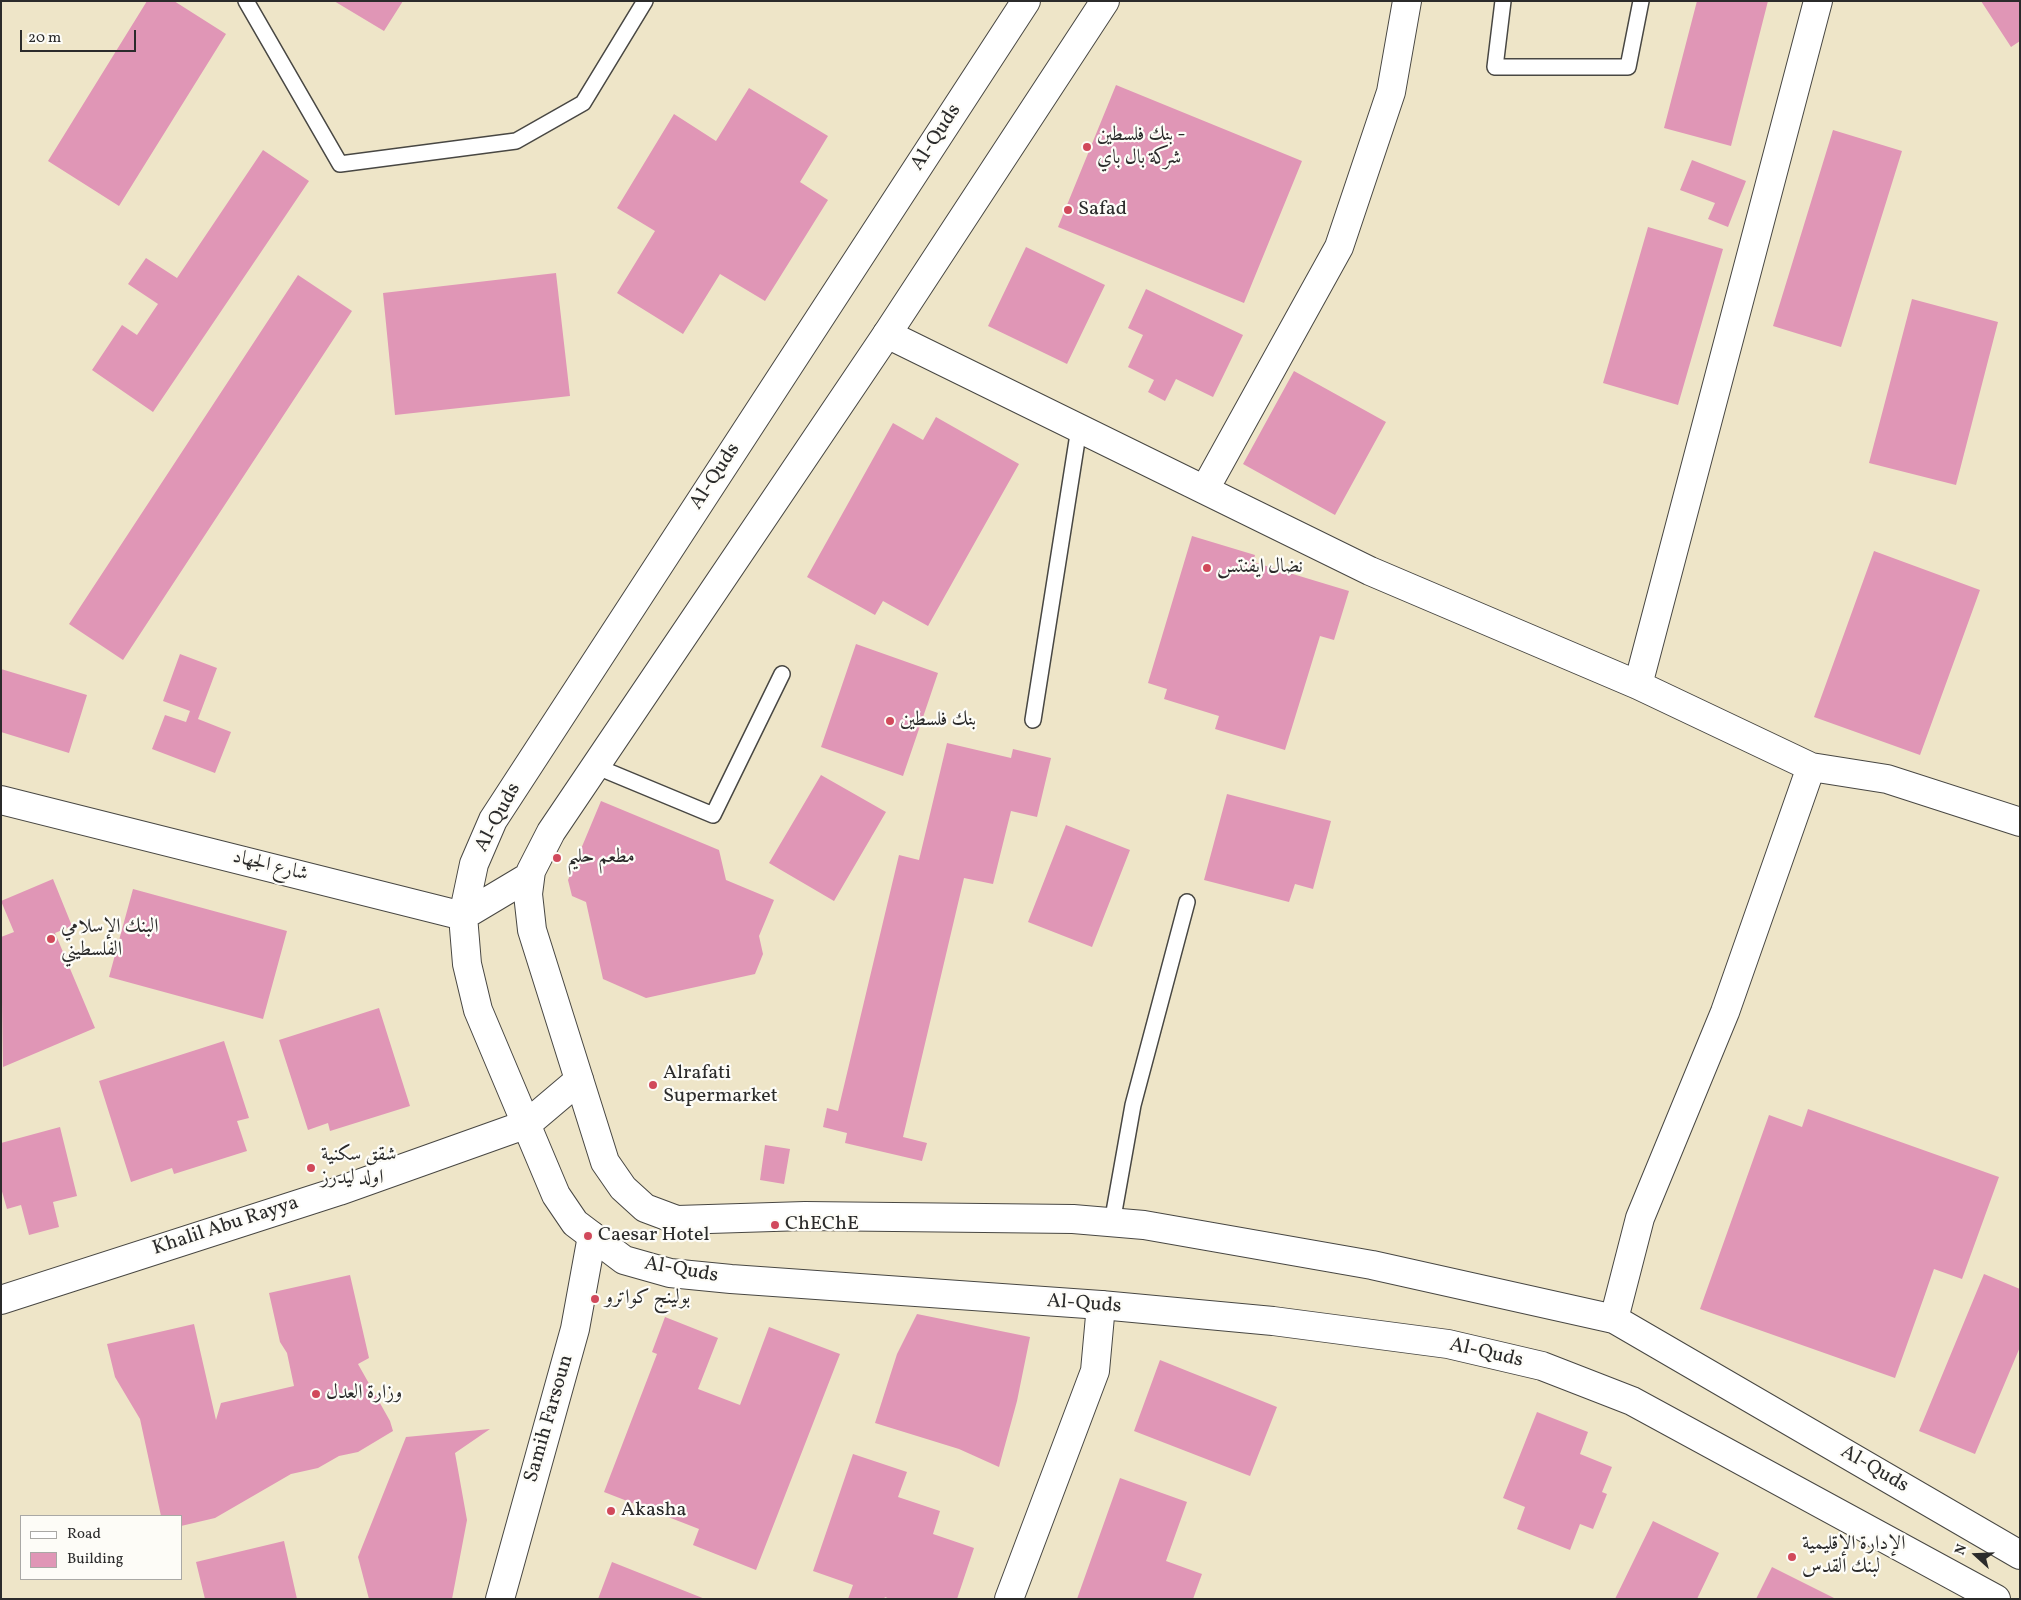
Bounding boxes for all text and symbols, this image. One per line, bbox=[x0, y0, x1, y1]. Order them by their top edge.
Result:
scale bar bbox=[22, 20, 139, 52]
text: 20 m bbox=[28, 28, 61, 49]
street label: Al-Quds bbox=[907, 100, 967, 176]
place label: بنك فلسطين - شركة بال باي bbox=[1097, 124, 1186, 171]
marker: بنك فلسطين - شركة بال باي bbox=[1081, 141, 1093, 153]
place label: Safad bbox=[1078, 198, 1127, 222]
marker: Safad bbox=[1062, 204, 1074, 216]
street label: Al-Quds bbox=[686, 439, 746, 515]
place label: نضال ايفنتس bbox=[1217, 556, 1303, 580]
marker: نضال ايفنتس bbox=[1201, 562, 1213, 574]
place label: بنك فلسطين bbox=[900, 709, 976, 733]
marker: بنك فلسطين bbox=[884, 715, 896, 727]
street label: Al-Quds bbox=[471, 779, 527, 857]
street label: شارع الجهاد bbox=[230, 846, 310, 888]
place label: مطعم حليم bbox=[567, 846, 635, 870]
marker: مطعم حليم bbox=[551, 852, 563, 864]
place label: البنك الإسلامي الفلسطيني bbox=[61, 916, 159, 963]
marker: البنك الإسلامي الفلسطيني bbox=[45, 933, 57, 945]
place label: Alrafati Supermarket bbox=[663, 1062, 778, 1109]
marker: Alrafati Supermarket bbox=[647, 1079, 659, 1091]
place label: شقق سكنية اولد ليدرز bbox=[321, 1144, 397, 1191]
marker: شقق سكنية اولد ليدرز bbox=[305, 1162, 317, 1174]
street label: Khalil Abu Rayya bbox=[150, 1192, 302, 1262]
place label: ChEChE bbox=[785, 1213, 859, 1237]
marker: ChEChE bbox=[769, 1219, 781, 1231]
place label: Caesar Hotel bbox=[598, 1224, 709, 1248]
marker: Caesar Hotel bbox=[582, 1230, 594, 1242]
street label: Al-Quds bbox=[642, 1253, 720, 1289]
place label: بولينج كواترو bbox=[605, 1287, 690, 1311]
street label: Al-Quds bbox=[1046, 1290, 1122, 1320]
marker: بولينج كواترو bbox=[589, 1293, 601, 1305]
street label: Al-Quds bbox=[1447, 1334, 1525, 1374]
street label: Samih Farsoun bbox=[520, 1352, 580, 1486]
place label: وزارة العدل bbox=[326, 1382, 402, 1406]
marker: وزارة العدل bbox=[310, 1388, 322, 1400]
street label: Al-Quds bbox=[1836, 1441, 1912, 1499]
place label: Akasha bbox=[621, 1499, 686, 1523]
marker: Akasha bbox=[605, 1505, 617, 1517]
legend bbox=[20, 1515, 182, 1580]
text: Road bbox=[67, 1524, 101, 1545]
north arrow bbox=[1951, 1530, 2001, 1580]
place label: الإدارة الإقليمية لبنك القدس bbox=[1802, 1533, 1905, 1580]
text: N bbox=[1951, 1542, 1972, 1558]
text: Building bbox=[67, 1549, 123, 1570]
marker: الإدارة الإقليمية لبنك القدس bbox=[1786, 1551, 1798, 1563]

